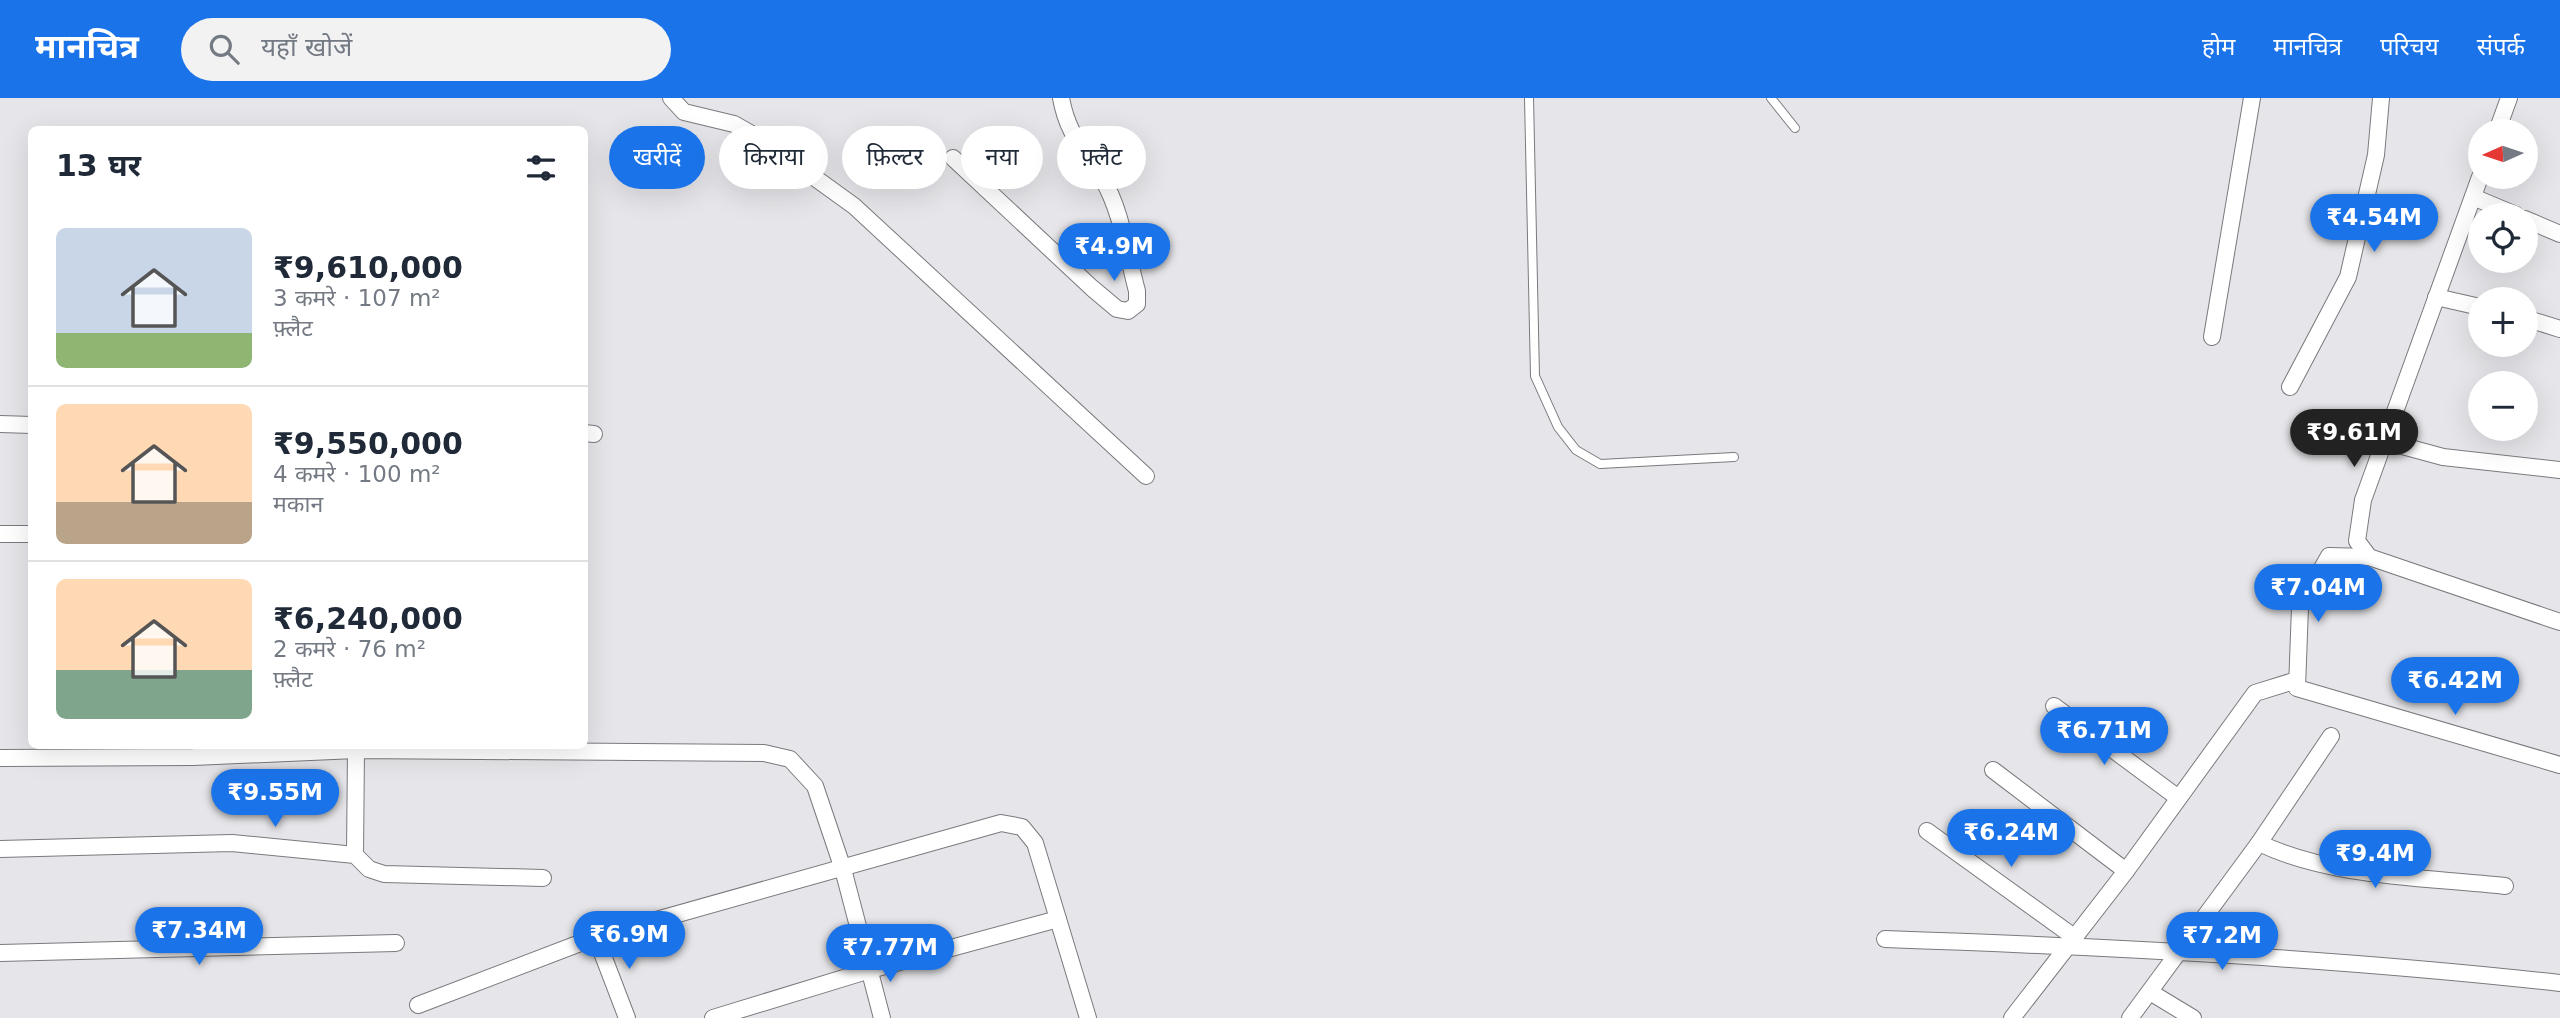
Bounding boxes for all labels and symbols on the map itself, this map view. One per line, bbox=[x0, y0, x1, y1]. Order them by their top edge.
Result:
north arrow bbox=[2468, 119, 2538, 189]
pin: ₹4.54M bbox=[2317, 194, 2431, 254]
pin: ₹4.9M bbox=[1065, 223, 1163, 283]
pin: ₹9.61M bbox=[2297, 410, 2411, 469]
pin: ₹7.04M bbox=[2261, 564, 2375, 624]
pin: ₹6.42M bbox=[2398, 658, 2512, 717]
pin: ₹6.71M bbox=[2047, 708, 2161, 767]
pin: ₹9.55M bbox=[218, 770, 332, 829]
pin: ₹6.24M bbox=[1954, 810, 2068, 869]
pin: ₹9.4M bbox=[2326, 830, 2424, 890]
pin: ₹7.34M bbox=[142, 908, 256, 967]
pin: ₹6.9M bbox=[580, 912, 678, 971]
pin: ₹7.2M bbox=[2173, 912, 2271, 972]
pin: ₹7.77M bbox=[833, 924, 947, 984]

